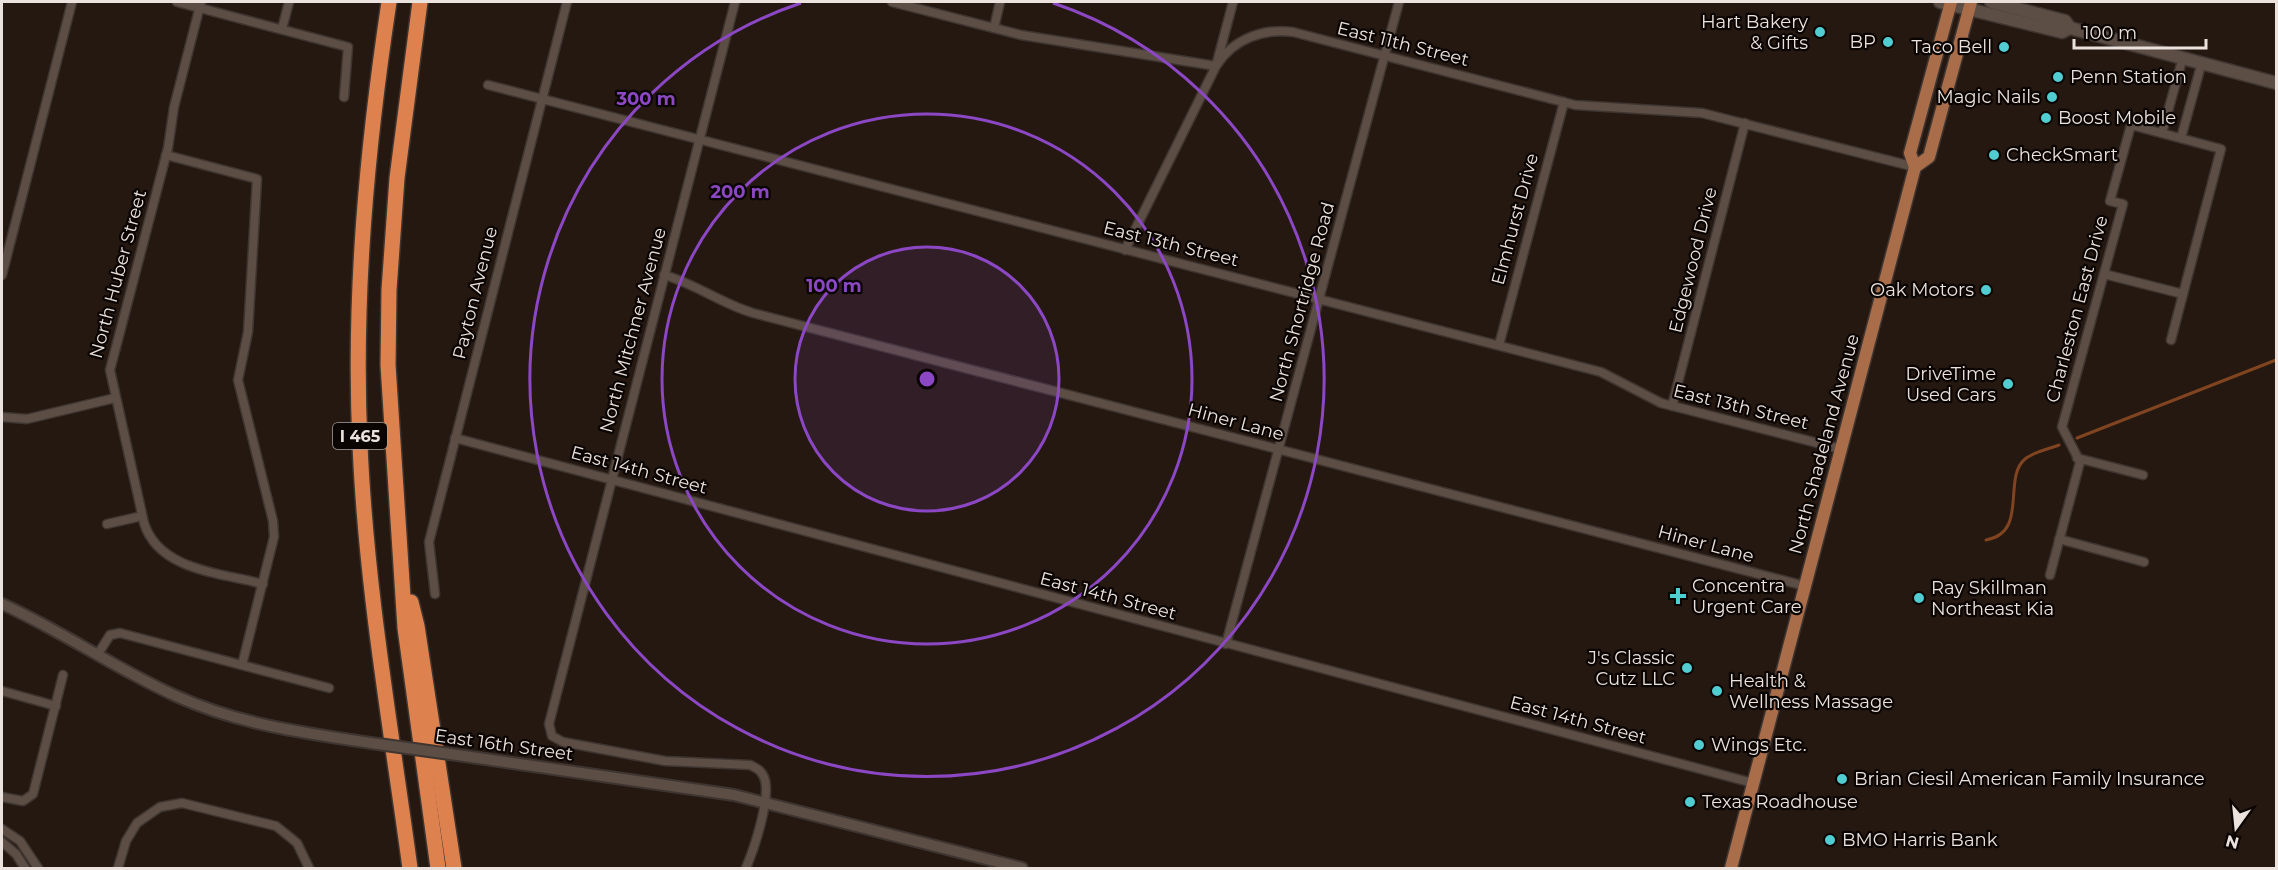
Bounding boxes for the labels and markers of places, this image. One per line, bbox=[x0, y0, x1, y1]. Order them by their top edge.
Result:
place label: Hart Bakery & Gifts bbox=[1701, 11, 1808, 54]
marker: Hart Bakery & Gifts bbox=[1813, 25, 1827, 39]
place label: BP bbox=[1850, 31, 1876, 53]
marker: BP bbox=[1881, 35, 1895, 49]
place label: Taco Bell bbox=[1911, 36, 1992, 58]
marker: Taco Bell bbox=[1997, 40, 2011, 54]
place label: Penn Station bbox=[2070, 66, 2187, 88]
marker: Penn Station bbox=[2051, 70, 2065, 84]
place label: Magic Nails bbox=[1936, 86, 2040, 108]
marker: Magic Nails bbox=[2045, 90, 2059, 104]
place label: Boost Mobile bbox=[2058, 107, 2176, 129]
marker: Boost Mobile bbox=[2039, 111, 2053, 125]
place label: CheckSmart bbox=[2006, 144, 2118, 166]
marker: CheckSmart bbox=[1987, 148, 2001, 162]
place label: Oak Motors bbox=[1870, 279, 1974, 301]
marker: Oak Motors bbox=[1979, 283, 1993, 297]
place label: DriveTime Used Cars bbox=[1905, 363, 1996, 406]
centre of rings bbox=[917, 369, 937, 389]
marker: DriveTime Used Cars bbox=[2001, 377, 2015, 391]
place label: Concentra Urgent Care bbox=[1692, 575, 1802, 618]
place label: Ray Skillman Northeast Kia bbox=[1931, 577, 2054, 620]
marker: Concentra Urgent Care bbox=[1669, 587, 1687, 605]
marker: Ray Skillman Northeast Kia bbox=[1912, 591, 1926, 605]
place label: J's Classic Cutz LLC bbox=[1587, 647, 1675, 690]
marker: J's Classic Cutz LLC bbox=[1680, 661, 1694, 675]
place label: Health & Wellness Massage bbox=[1729, 670, 1893, 713]
marker: Health & Wellness Massage bbox=[1710, 684, 1724, 698]
place label: Wings Etc. bbox=[1711, 734, 1807, 756]
marker: Wings Etc. bbox=[1692, 738, 1706, 752]
place label: Brian Ciesil American Family Insurance bbox=[1854, 768, 2205, 790]
marker: Brian Ciesil American Family Insurance bbox=[1835, 772, 1849, 786]
place label: Texas Roadhouse bbox=[1702, 791, 1858, 813]
marker: Texas Roadhouse bbox=[1683, 795, 1697, 809]
place label: BMO Harris Bank bbox=[1842, 829, 1998, 851]
marker: BMO Harris Bank bbox=[1823, 833, 1837, 847]

